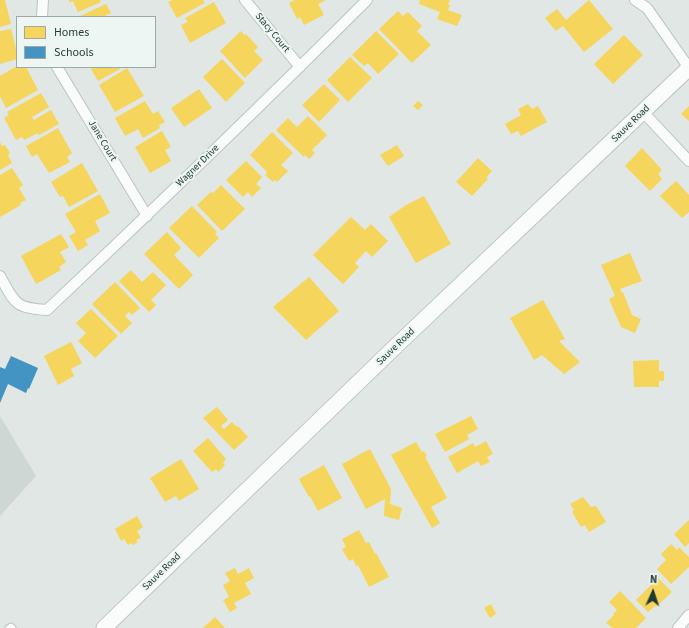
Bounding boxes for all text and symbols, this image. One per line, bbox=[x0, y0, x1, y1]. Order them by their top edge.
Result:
street label: Stacy Court bbox=[252, 11, 292, 55]
legend bbox=[16, 16, 156, 68]
text: Homes bbox=[54, 24, 89, 41]
text: Schools bbox=[54, 44, 94, 61]
street label: Sauve Road bbox=[609, 103, 653, 145]
street label: Jane Court bbox=[85, 118, 119, 164]
street label: Wagner Drive bbox=[174, 142, 222, 190]
street label: Sauve Road bbox=[374, 326, 418, 368]
street label: Sauve Road bbox=[140, 551, 184, 593]
north arrow bbox=[633, 572, 673, 612]
text: N bbox=[650, 572, 658, 587]

